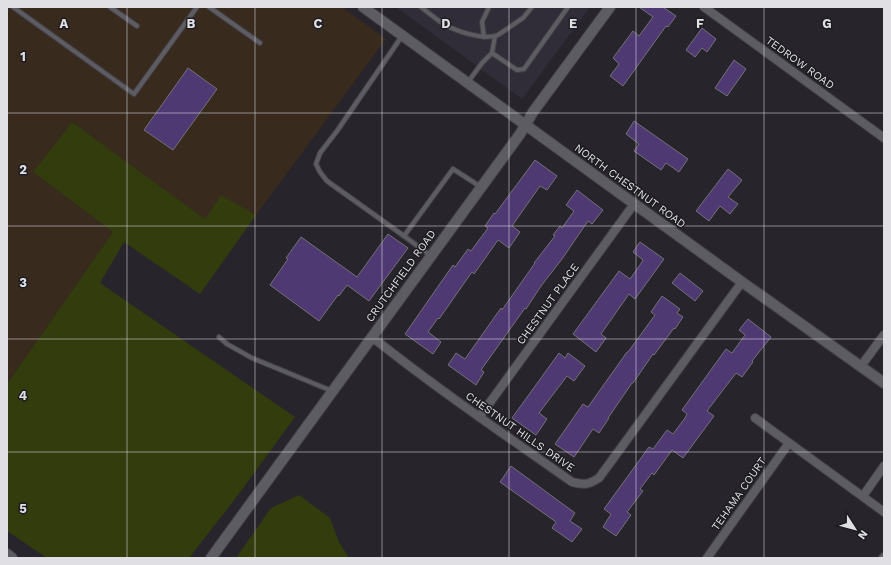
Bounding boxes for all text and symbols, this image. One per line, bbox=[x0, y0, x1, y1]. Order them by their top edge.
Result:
text: A bbox=[60, 16, 69, 31]
text: B bbox=[187, 16, 196, 31]
text: C bbox=[314, 16, 323, 31]
text: D bbox=[441, 16, 451, 31]
text: E bbox=[569, 16, 577, 31]
text: F bbox=[696, 16, 704, 31]
text: G bbox=[822, 16, 832, 31]
street label: TEDROW ROAD bbox=[763, 34, 837, 92]
text: 1 bbox=[20, 49, 26, 64]
street label: NORTH CHESTNUT ROAD bbox=[572, 141, 688, 231]
text: 2 bbox=[19, 162, 27, 177]
street label: CRUTCHFIELD ROAD bbox=[363, 227, 439, 324]
street label: CHESTNUT PLACE bbox=[514, 261, 582, 347]
text: 3 bbox=[19, 275, 27, 290]
text: 4 bbox=[19, 388, 28, 403]
street label: CHESTNUT HILLS DRIVE bbox=[463, 389, 577, 475]
street label: TEHAMA COURT bbox=[709, 455, 769, 533]
text: 5 bbox=[19, 501, 27, 516]
north arrow bbox=[835, 509, 875, 549]
text: N bbox=[855, 527, 870, 542]

